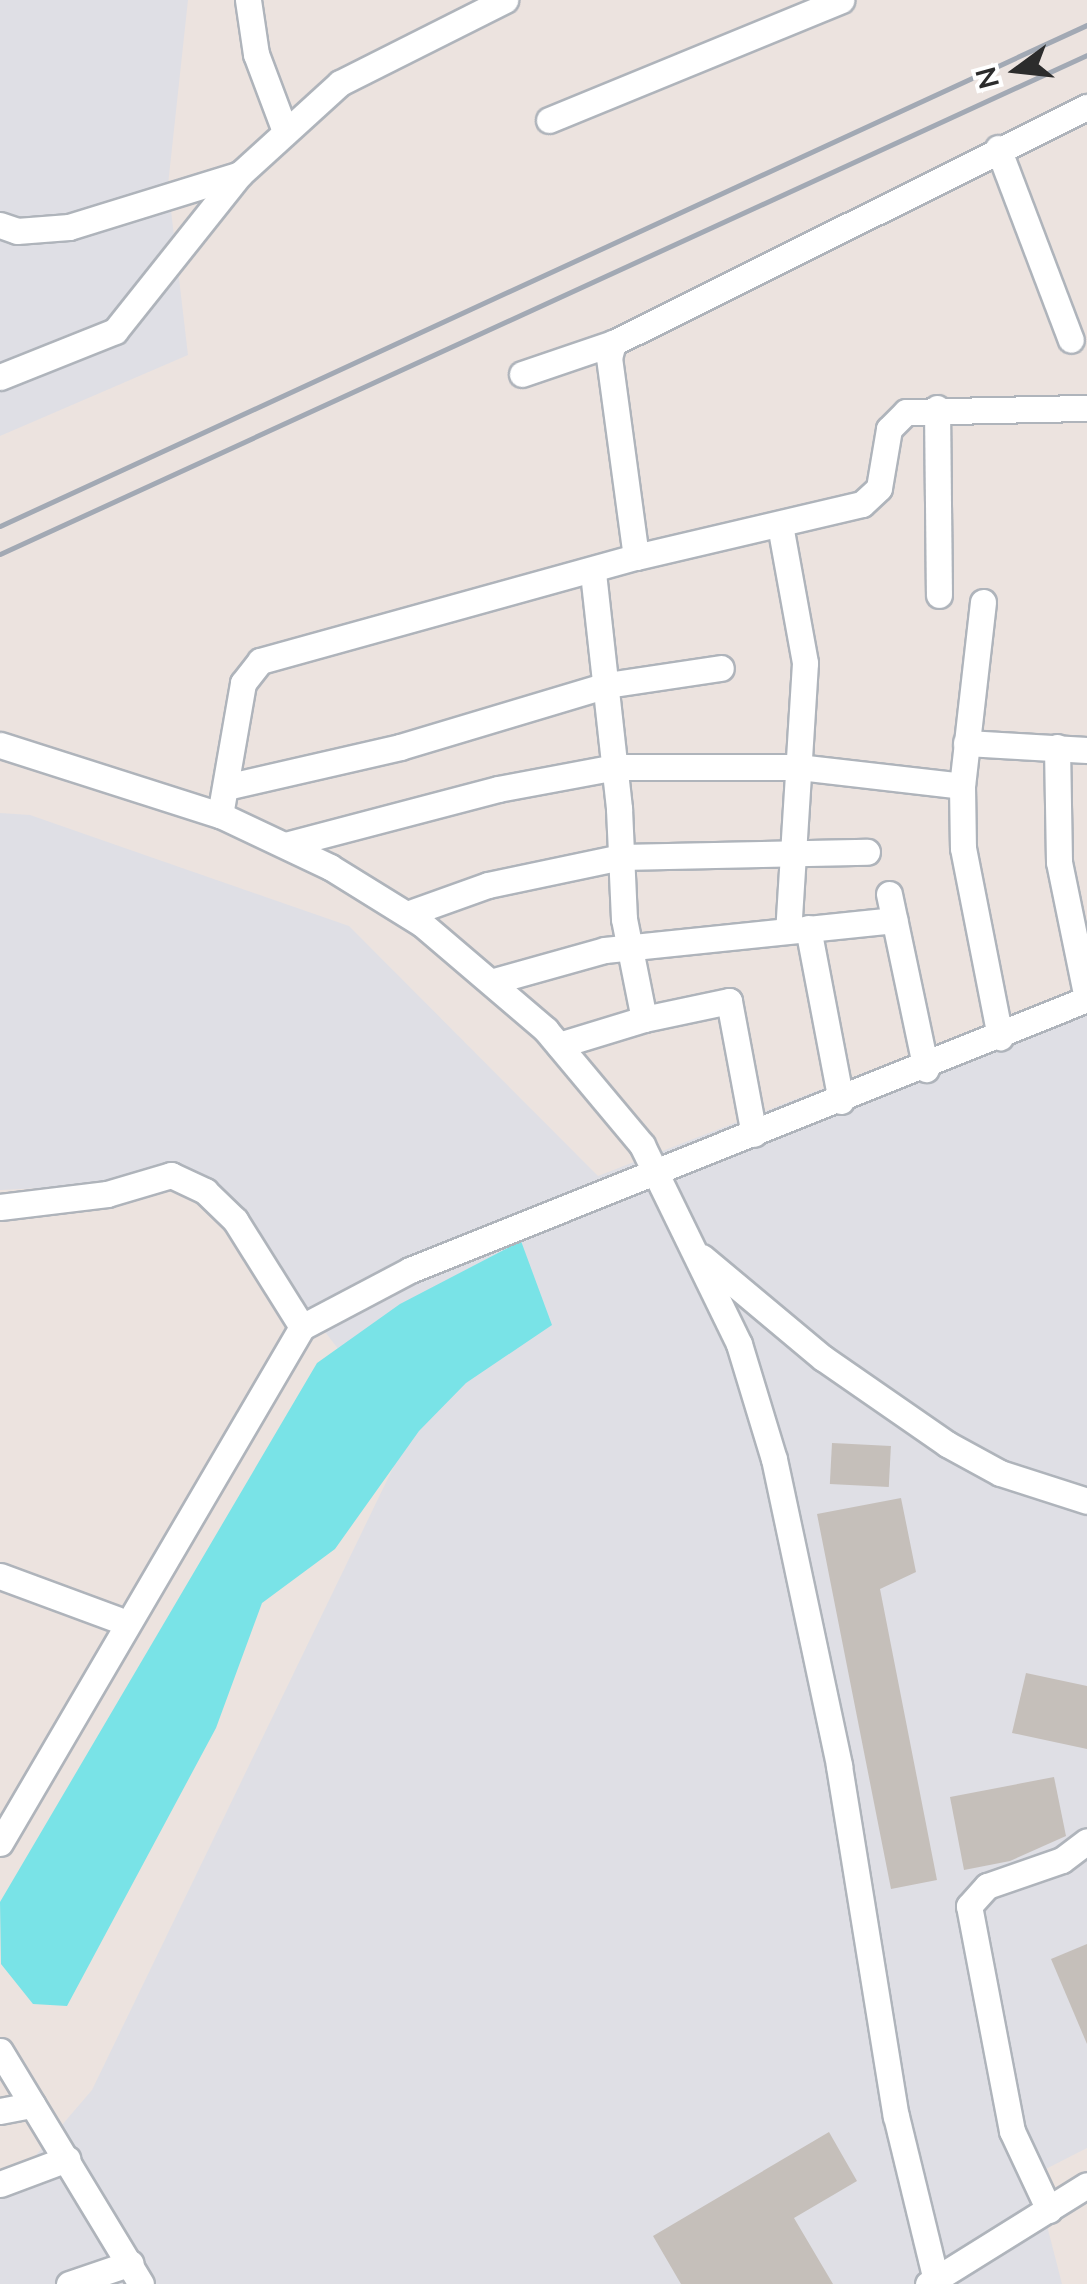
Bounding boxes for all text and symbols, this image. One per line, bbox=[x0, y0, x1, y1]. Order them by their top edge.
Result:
north arrow bbox=[967, 20, 1067, 120]
text: N bbox=[967, 63, 1009, 93]

